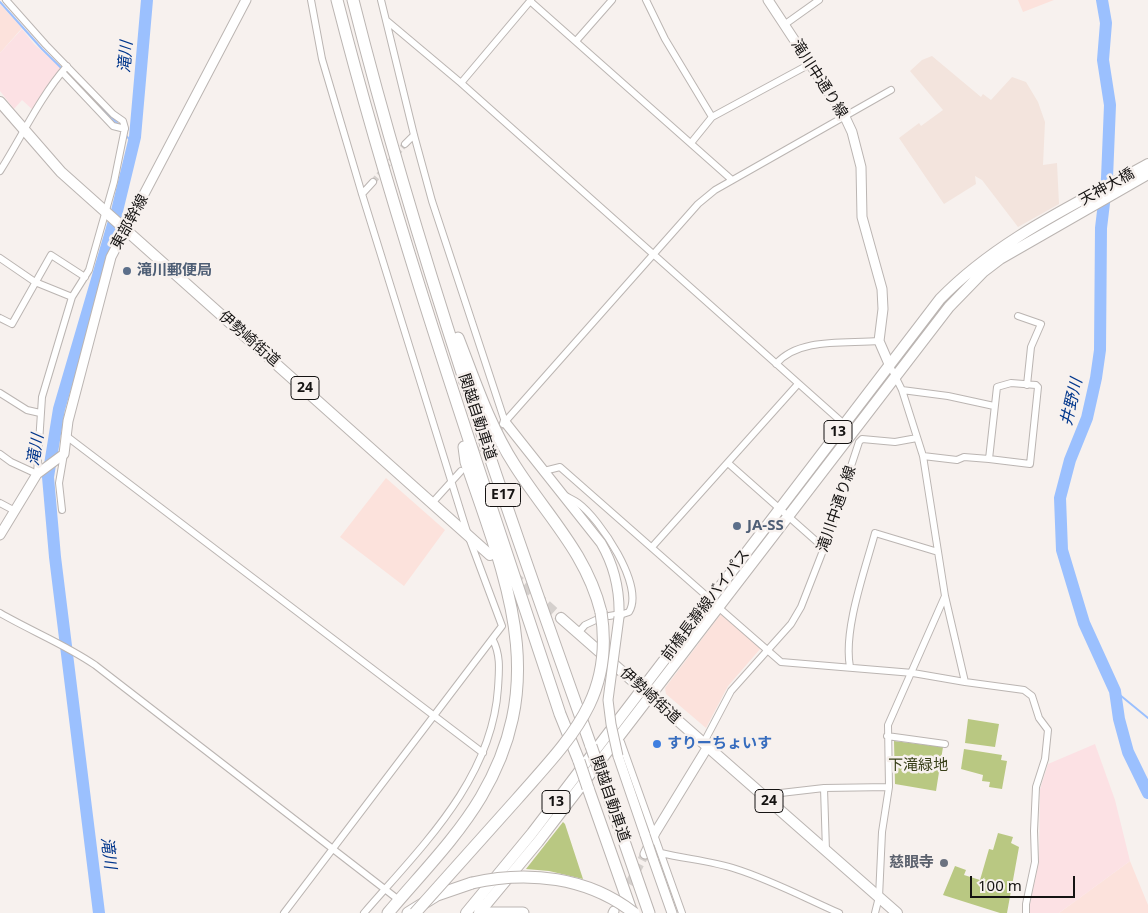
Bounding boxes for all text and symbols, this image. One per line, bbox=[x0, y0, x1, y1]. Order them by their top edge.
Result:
street label: 滝川中通り線 bbox=[787, 36, 851, 122]
water label: 滝川 bbox=[115, 40, 137, 74]
street label: 天神大橋 bbox=[1076, 165, 1138, 209]
street label: 東部幹線 bbox=[108, 191, 152, 253]
place label: 滝川郵便局 bbox=[137, 262, 212, 280]
marker: 滝川郵便局 bbox=[121, 265, 133, 277]
street label: 伊勢崎街道 bbox=[215, 308, 283, 370]
street label: 関越自動車道 bbox=[455, 371, 499, 463]
road number: 24 bbox=[291, 376, 319, 399]
water label: 井野川 bbox=[1057, 376, 1087, 428]
road number: 13 bbox=[824, 421, 852, 444]
water label: 滝川 bbox=[24, 433, 48, 467]
street label: 滝川中通り線 bbox=[814, 464, 860, 554]
road number: E17 bbox=[486, 484, 520, 506]
place label: JA-SS bbox=[747, 517, 784, 535]
marker: JA-SS bbox=[731, 520, 743, 532]
street label: 前橋長瀞線バイパス bbox=[658, 546, 754, 664]
street label: 伊勢崎街道 bbox=[616, 664, 684, 728]
place label: すりーちょいす bbox=[667, 735, 772, 753]
marker: すりーちょいす bbox=[651, 738, 663, 750]
street label: 関越自動車道 bbox=[587, 754, 633, 844]
park label: 下滝緑地 bbox=[888, 757, 948, 775]
road number: 24 bbox=[755, 789, 783, 812]
road number: 13 bbox=[542, 790, 570, 814]
water label: 滝川 bbox=[97, 836, 119, 870]
place label: 慈眼寺 bbox=[889, 854, 934, 872]
marker: 慈眼寺 bbox=[938, 857, 950, 869]
scale bar bbox=[973, 866, 1078, 898]
text: 100 m bbox=[978, 875, 1022, 895]

